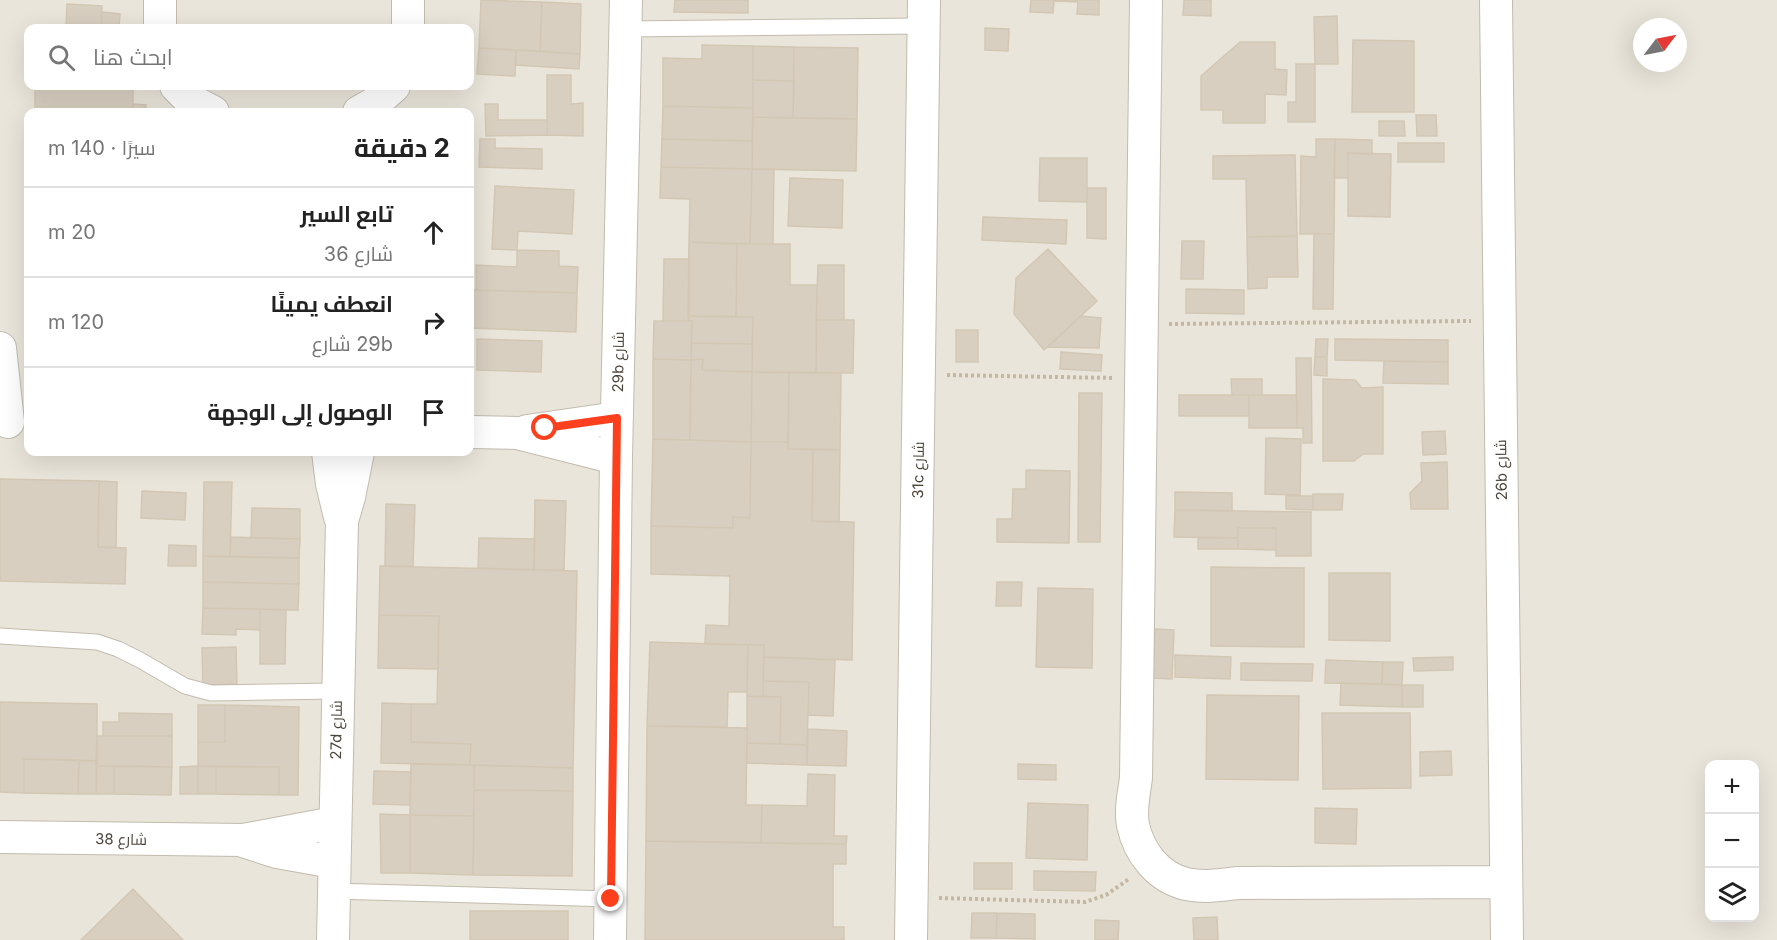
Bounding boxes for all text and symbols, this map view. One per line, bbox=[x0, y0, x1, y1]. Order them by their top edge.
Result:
north arrow bbox=[1633, 18, 1687, 72]
search box bbox=[24, 24, 474, 90]
icon: search bbox=[45, 41, 78, 74]
text: ابحث هنا bbox=[93, 44, 173, 70]
text: 2 دقيقة bbox=[354, 132, 450, 163]
text: سيرًا · 140 m bbox=[48, 136, 156, 160]
text: تابع السير bbox=[300, 201, 393, 227]
icon: ahead bbox=[417, 216, 450, 249]
text: 20 m bbox=[48, 220, 96, 244]
text: شارع 36 bbox=[324, 242, 393, 266]
text: انعطف يمينًا bbox=[271, 291, 393, 317]
icon: right bbox=[417, 306, 450, 339]
text: 120 m bbox=[48, 310, 104, 334]
street label: 29b شارع bbox=[608, 331, 630, 393]
text: 29b شارع bbox=[312, 332, 393, 356]
icon: arrive bbox=[417, 396, 450, 429]
text: الوصول إلى الوجهة bbox=[207, 399, 393, 425]
route start bbox=[531, 414, 557, 440]
street label: 26b شارع bbox=[1491, 439, 1513, 501]
street label: 31c شارع bbox=[908, 441, 930, 499]
street label: 27d شارع bbox=[326, 700, 348, 760]
map controls bbox=[1705, 760, 1759, 922]
button: + bbox=[1705, 760, 1759, 814]
button: − bbox=[1705, 814, 1759, 868]
street label: شارع 38 bbox=[95, 829, 147, 851]
button: layers bbox=[1705, 868, 1759, 922]
route end bbox=[597, 885, 623, 911]

